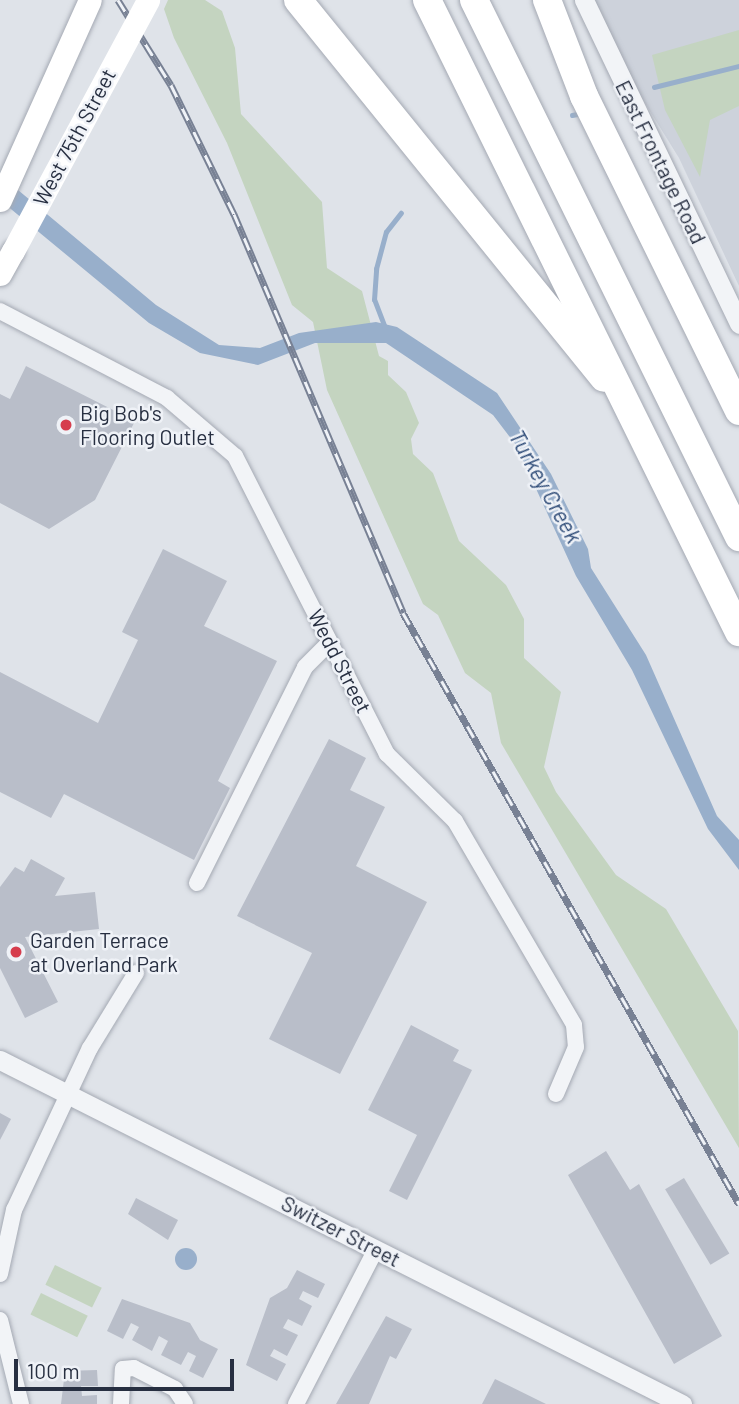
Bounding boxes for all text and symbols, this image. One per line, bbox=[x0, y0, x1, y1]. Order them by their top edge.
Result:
street label: West 75th Street bbox=[27, 64, 121, 210]
street label: East Frontage Road bbox=[610, 76, 712, 248]
place label: Big Bob's Flooring Outlet bbox=[80, 400, 215, 450]
marker: Big Bob's Flooring Outlet bbox=[58, 417, 74, 433]
water label: Turkey Creek bbox=[504, 424, 588, 548]
street label: Wedd Street bbox=[303, 605, 377, 717]
place label: Garden Terrace at Overland Park bbox=[30, 927, 178, 977]
marker: Garden Terrace at Overland Park bbox=[8, 944, 24, 960]
street label: Switzer Street bbox=[277, 1190, 405, 1272]
scale bar bbox=[18, 1344, 238, 1388]
text: 100 m bbox=[27, 1358, 80, 1383]

